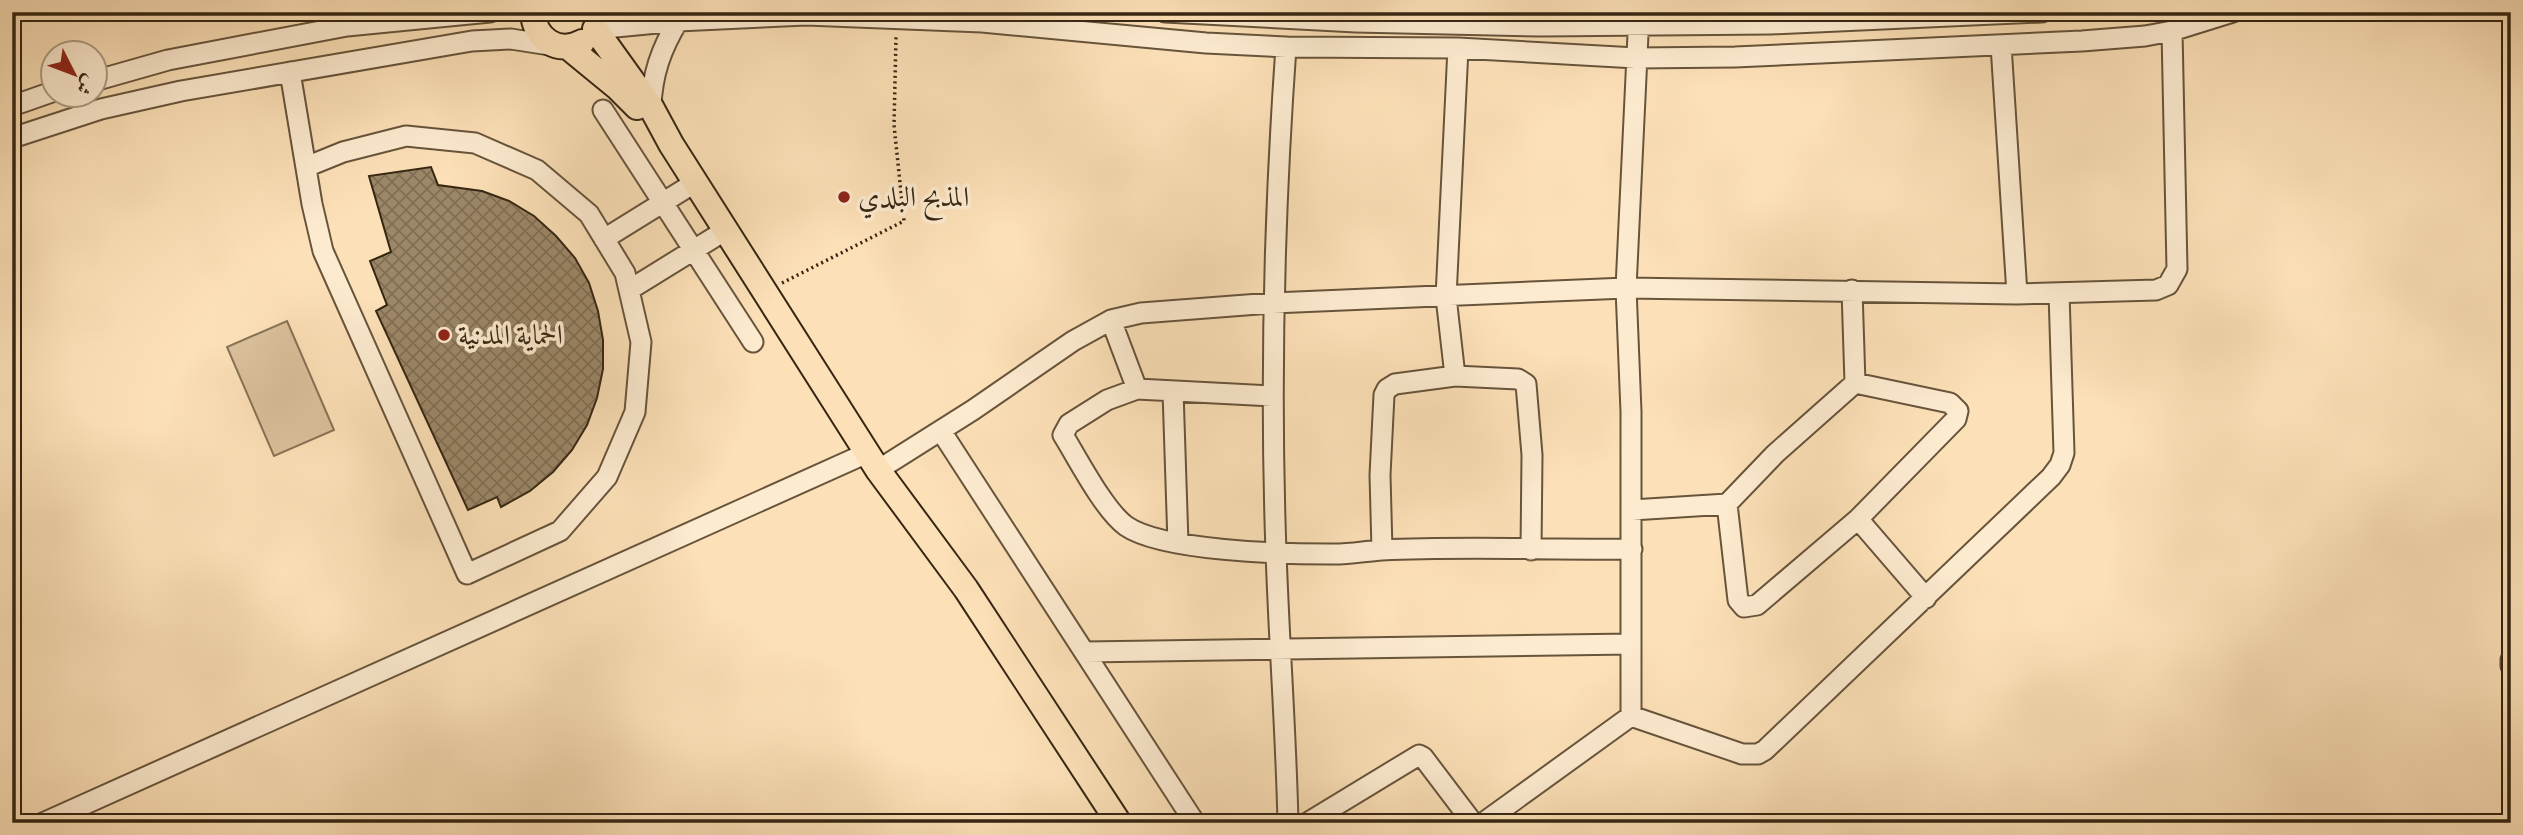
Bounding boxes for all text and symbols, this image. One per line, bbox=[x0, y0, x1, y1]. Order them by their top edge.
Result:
north arrow bbox=[38, 38, 108, 108]
text: ش bbox=[71, 70, 100, 99]
place label: المذبح البلدي bbox=[858, 180, 969, 221]
marker: المذبح البلدي bbox=[836, 189, 852, 205]
place label: الحماية المدنية bbox=[458, 318, 563, 353]
marker: الحماية المدنية bbox=[436, 327, 452, 343]

